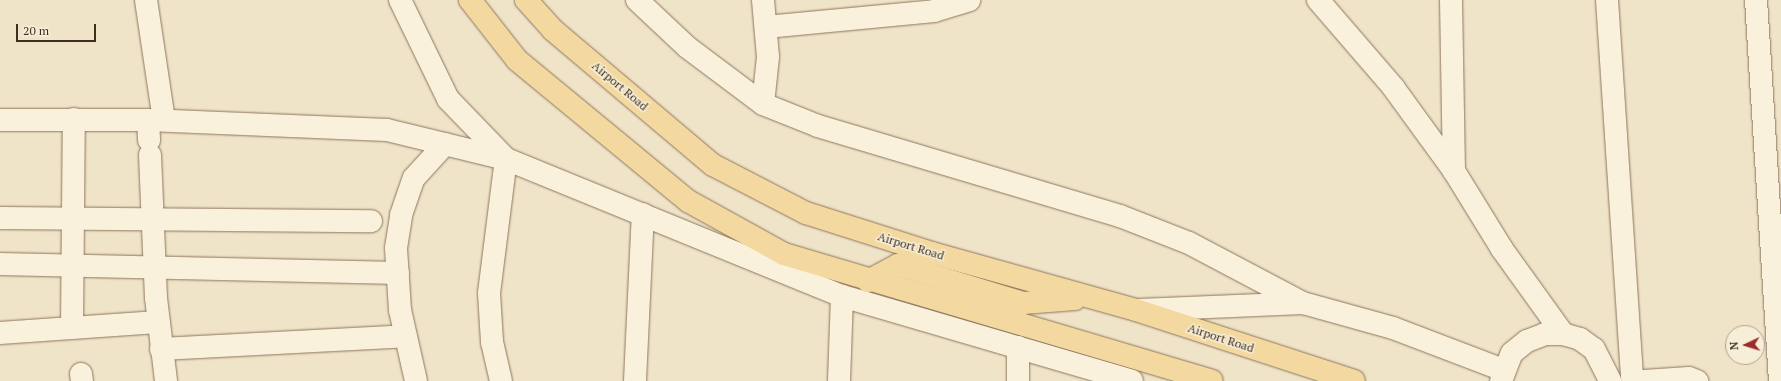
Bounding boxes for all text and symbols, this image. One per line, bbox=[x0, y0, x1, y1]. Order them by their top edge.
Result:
scale bar bbox=[18, 16, 98, 42]
text: 20 m bbox=[23, 23, 49, 38]
street label: Airport Road bbox=[589, 58, 651, 114]
street label: Airport Road bbox=[876, 229, 946, 263]
street label: Airport Road bbox=[1186, 321, 1256, 355]
north arrow bbox=[1725, 325, 1765, 365]
text: N bbox=[1727, 341, 1741, 350]

